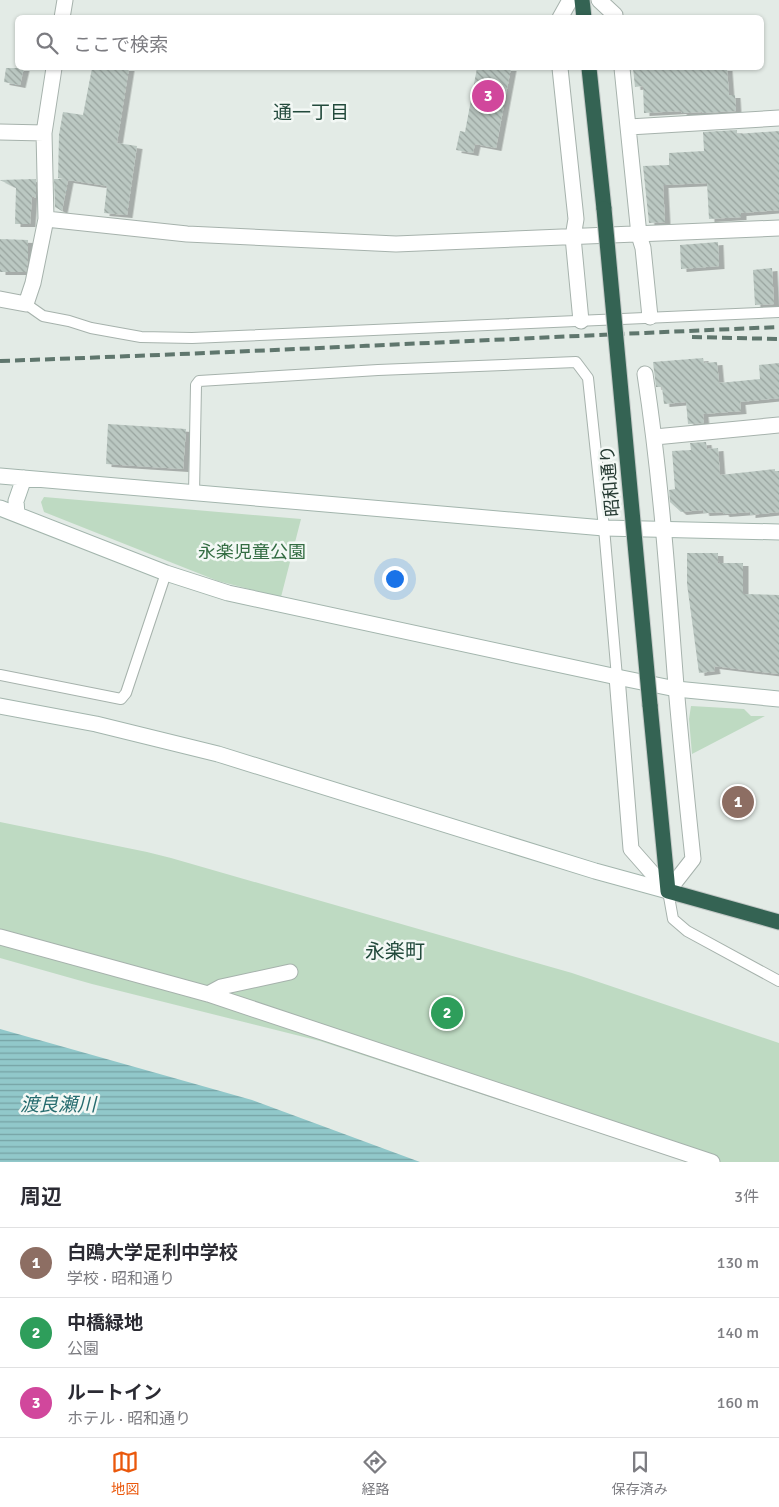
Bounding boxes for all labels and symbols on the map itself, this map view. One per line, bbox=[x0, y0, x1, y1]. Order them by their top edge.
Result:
pin: 3 bbox=[472, 77, 504, 115]
district label: 通一丁目 bbox=[273, 101, 349, 125]
street label: 昭和通り bbox=[596, 444, 624, 518]
park label: 永楽児童公園 bbox=[198, 541, 306, 563]
your location bbox=[382, 566, 408, 592]
pin: 1 bbox=[722, 783, 754, 821]
district label: 永楽町 bbox=[365, 939, 425, 964]
pin: 2 bbox=[431, 994, 463, 1032]
water label: 渡良瀬川 bbox=[20, 1093, 98, 1117]

